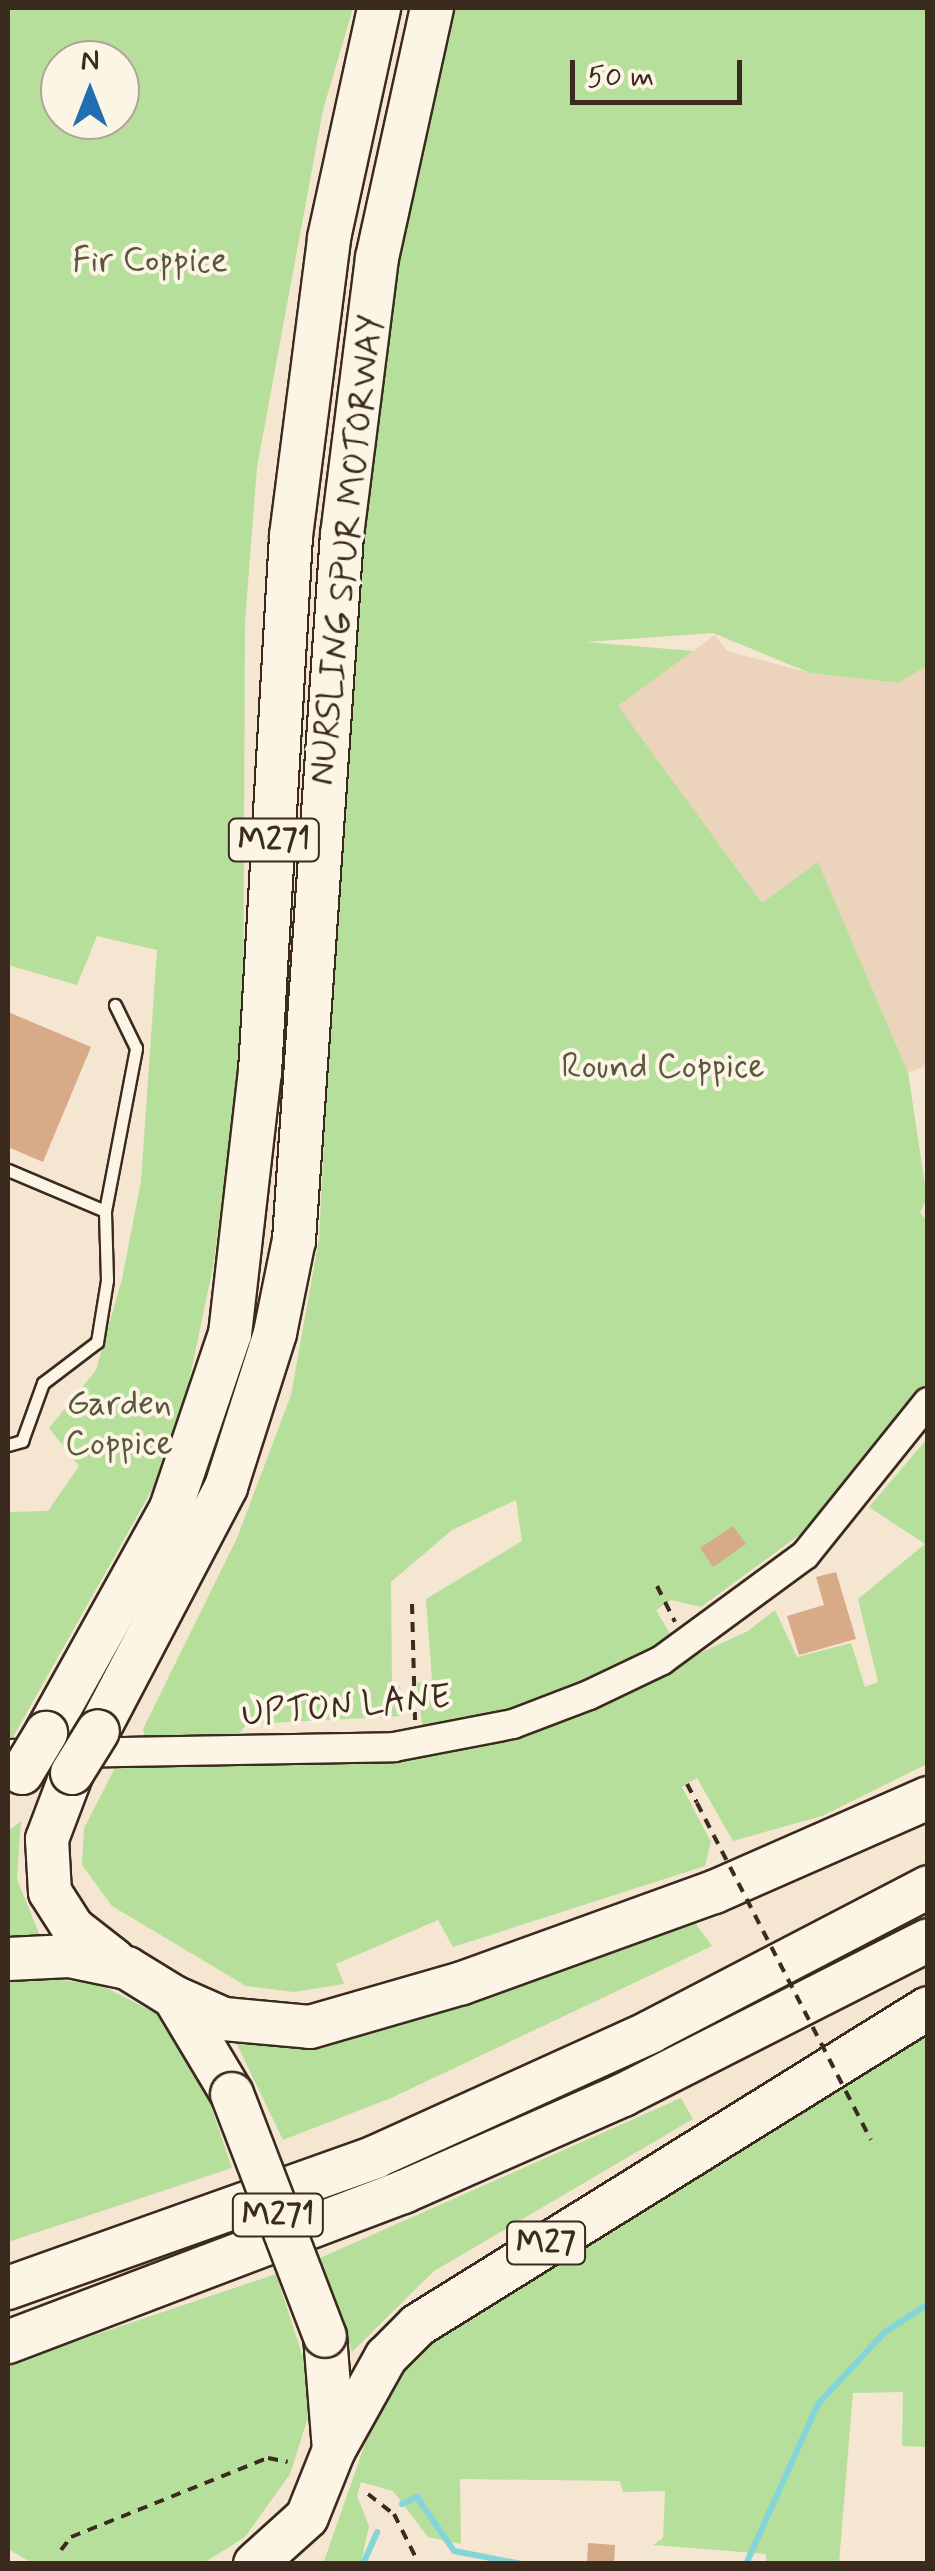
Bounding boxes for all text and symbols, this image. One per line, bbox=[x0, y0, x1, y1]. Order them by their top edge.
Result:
north arrow bbox=[40, 40, 140, 140]
scale bar bbox=[575, 40, 748, 102]
text: N bbox=[81, 43, 99, 80]
text: 50 m bbox=[587, 58, 654, 97]
park label: Fir Coppice bbox=[71, 240, 229, 282]
street label: NURSLING SPUR MOTORWAY bbox=[301, 312, 393, 788]
road number: M271 bbox=[226, 813, 322, 867]
park label: Round Coppice bbox=[561, 1046, 765, 1088]
park label: Garden Coppice bbox=[65, 1383, 173, 1465]
street label: UPTON LANE bbox=[238, 1676, 454, 1736]
road number: M271 bbox=[230, 2188, 326, 2242]
road number: M27 bbox=[506, 2216, 586, 2270]

